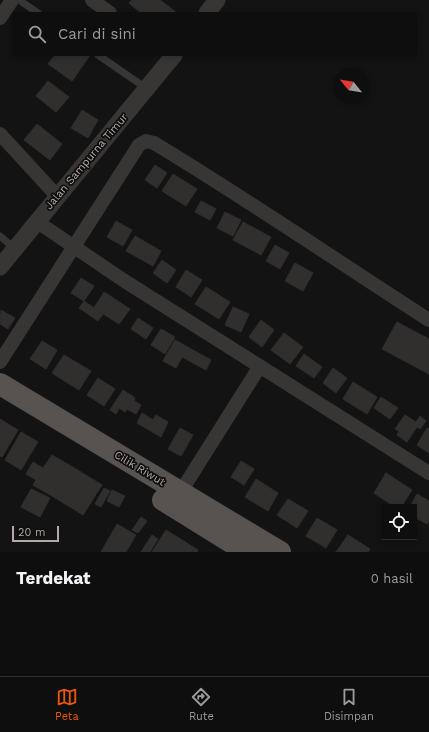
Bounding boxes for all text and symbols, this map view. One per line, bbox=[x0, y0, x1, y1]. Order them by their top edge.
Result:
search box bbox=[12, 12, 417, 56]
icon: search bbox=[26, 23, 48, 45]
text: Cari di sini bbox=[58, 25, 136, 43]
north arrow bbox=[333, 68, 369, 104]
street label: Jalan Sampurna Timur bbox=[42, 110, 131, 212]
street label: Cilik Riwut bbox=[112, 448, 168, 489]
map controls bbox=[381, 504, 417, 540]
button: locate bbox=[381, 504, 417, 540]
scale bar bbox=[12, 524, 59, 543]
text: 20 m bbox=[18, 526, 46, 539]
text: Terdekat bbox=[16, 568, 91, 588]
text: 0 hasil bbox=[371, 571, 413, 586]
tab: Peta bbox=[55, 686, 79, 723]
tab: Rute bbox=[189, 686, 214, 723]
tab: Disimpan bbox=[324, 686, 374, 723]

